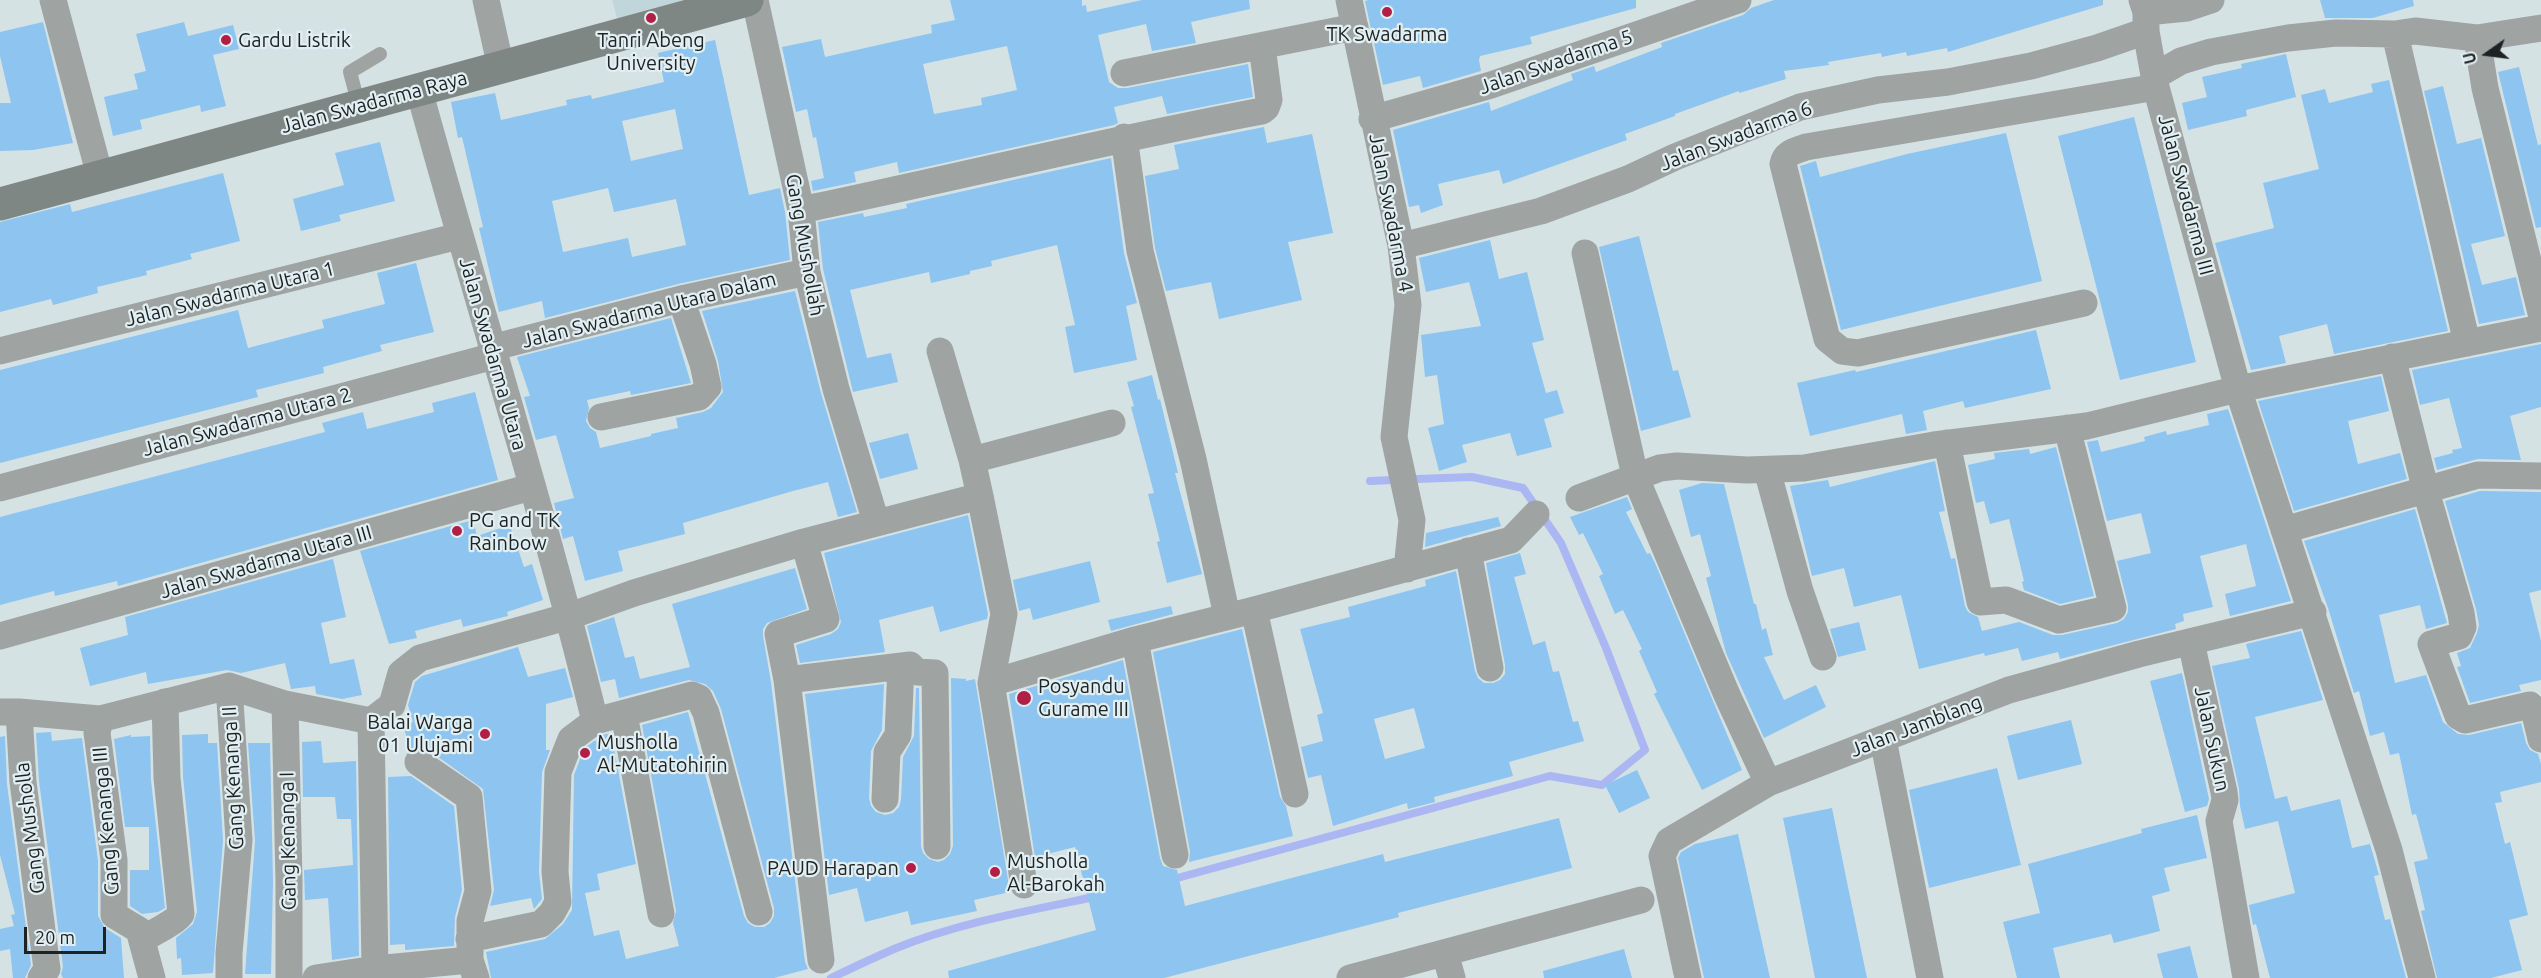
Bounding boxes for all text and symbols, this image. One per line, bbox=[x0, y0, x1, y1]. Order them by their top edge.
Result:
marker: TK Swadarma bbox=[1380, 5, 1394, 19]
marker: Tanri Abeng University bbox=[644, 11, 658, 25]
place label: TK Swadarma bbox=[1326, 22, 1448, 46]
street label: Jalan Swadarma 5 bbox=[1476, 24, 1636, 100]
north arrow bbox=[2457, 24, 2517, 84]
place label: Gardu Listrik bbox=[238, 28, 351, 52]
place label: Tanri Abeng University bbox=[597, 28, 705, 75]
marker: Gardu Listrik bbox=[219, 33, 233, 47]
text: U bbox=[2459, 51, 2480, 66]
street label: Jalan Swadarma Raya bbox=[278, 66, 470, 138]
street label: Jalan Swadarma 6 bbox=[1657, 96, 1815, 176]
street label: Jalan Swadarma III bbox=[2153, 112, 2219, 278]
street label: Jalan Swadarma 4 bbox=[1364, 132, 1418, 294]
street label: Gang Mushollah bbox=[781, 172, 829, 318]
street label: Jalan Swadarma Utara bbox=[454, 255, 532, 453]
street label: Jalan Swadarma Utara 1 bbox=[123, 256, 337, 332]
street label: Jalan Swadarma Utara Dalam bbox=[519, 267, 779, 353]
street label: Jalan Swadarma Utara 2 bbox=[140, 383, 354, 461]
place label: PG and TK Rainbow bbox=[469, 508, 560, 555]
street label: Jalan Swadarma Utara III bbox=[157, 520, 375, 604]
marker: PG and TK Rainbow bbox=[450, 524, 464, 538]
place label: Posyandu Gurame III bbox=[1038, 674, 1129, 721]
street label: Jalan Sukun bbox=[2189, 684, 2235, 794]
marker: Posyandu Gurame III bbox=[1015, 689, 1033, 707]
street label: Jalan Jamblang bbox=[1847, 690, 1985, 762]
street label: Gang Kenanga II bbox=[217, 706, 249, 850]
place label: Balai Warga 01 Ulujami bbox=[367, 710, 473, 757]
marker: Balai Warga 01 Ulujami bbox=[478, 727, 492, 741]
place label: Musholla Al-Mutatohirin bbox=[597, 730, 728, 777]
street label: Gang Kenanga III bbox=[88, 746, 124, 896]
marker: Musholla Al-Mutatohirin bbox=[578, 746, 592, 760]
street label: Gang Musholla bbox=[10, 761, 50, 895]
street label: Gang Kenanga I bbox=[275, 772, 301, 910]
place label: Musholla Al-Barokah bbox=[1007, 849, 1105, 896]
place label: PAUD Harapan bbox=[767, 856, 899, 880]
marker: PAUD Harapan bbox=[904, 861, 918, 875]
marker: Musholla Al-Barokah bbox=[988, 865, 1002, 879]
scale bar bbox=[27, 915, 110, 953]
text: 20 m bbox=[35, 927, 75, 947]

